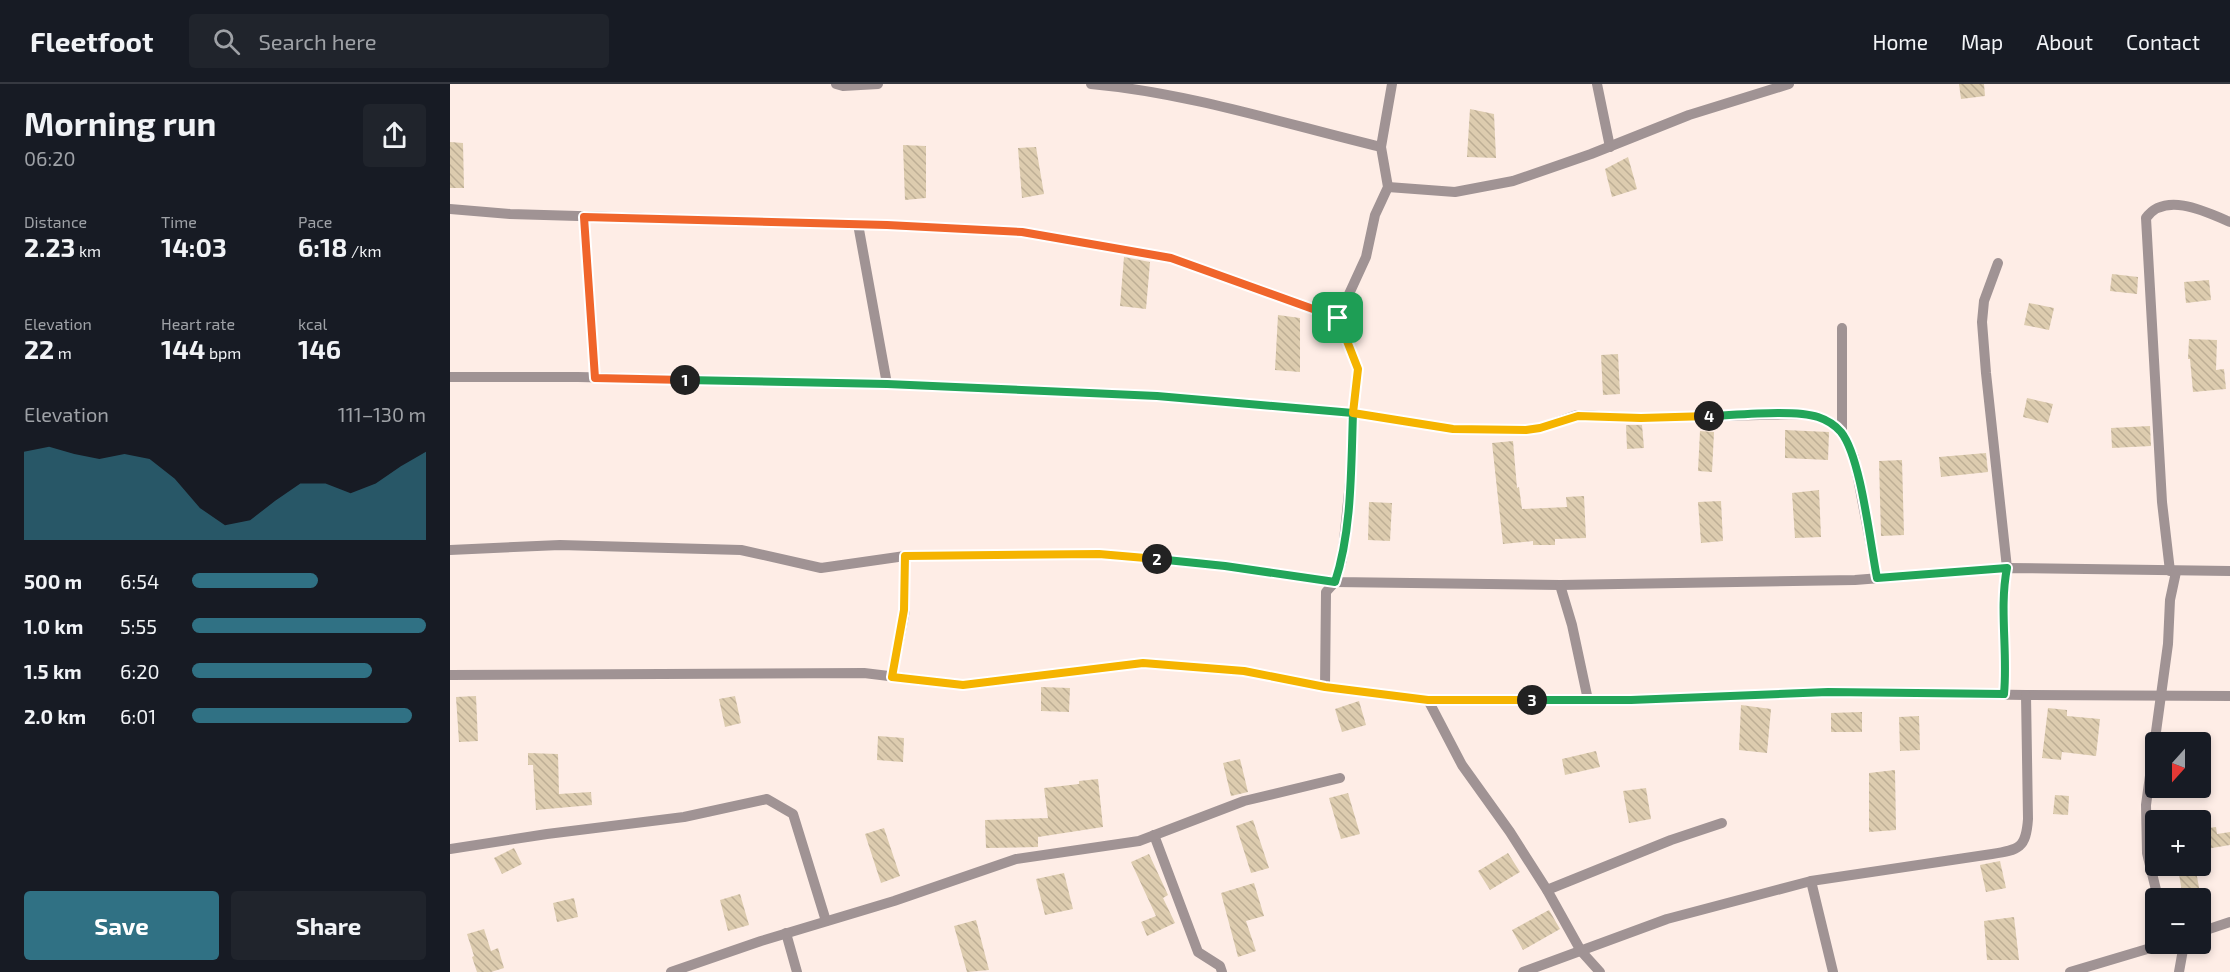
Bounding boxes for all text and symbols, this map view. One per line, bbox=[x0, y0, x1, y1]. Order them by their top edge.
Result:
search box bbox=[189, 14, 609, 68]
text: Fleetfoot bbox=[30, 24, 153, 58]
icon: search bbox=[210, 25, 243, 58]
text: Search here bbox=[258, 28, 377, 54]
text: Home bbox=[1872, 29, 1928, 54]
text: Map bbox=[1961, 29, 2003, 54]
text: About bbox=[2036, 29, 2093, 54]
text: Contact bbox=[2126, 29, 2200, 54]
text: Morning run bbox=[24, 103, 216, 143]
button: share bbox=[363, 104, 426, 167]
text: 06:20 bbox=[24, 146, 76, 170]
text: Distance bbox=[24, 212, 87, 231]
text: Time bbox=[161, 212, 197, 231]
text: Pace bbox=[298, 212, 332, 231]
text: 2.23 bbox=[24, 231, 75, 262]
text: 14:03 bbox=[161, 231, 227, 262]
text: 6:18 bbox=[298, 231, 347, 262]
text: km bbox=[75, 241, 101, 260]
text: /km bbox=[347, 241, 381, 260]
pin bbox=[1312, 292, 1363, 343]
icon: arrive bbox=[1321, 301, 1354, 334]
text: Elevation bbox=[24, 314, 92, 333]
text: Heart rate bbox=[161, 314, 235, 333]
text: kcal bbox=[298, 314, 327, 333]
text: 22 bbox=[24, 333, 54, 364]
text: 144 bbox=[161, 333, 205, 364]
text: 146 bbox=[298, 333, 341, 364]
text: m bbox=[54, 343, 72, 362]
text: bpm bbox=[205, 343, 241, 362]
pin: 1 bbox=[670, 365, 700, 395]
text: 1 bbox=[682, 370, 688, 389]
pin: 4 bbox=[1694, 401, 1724, 431]
text: Elevation bbox=[24, 402, 109, 426]
text: 111–130 m bbox=[338, 402, 426, 426]
text: 4 bbox=[1704, 406, 1714, 425]
pin: 2 bbox=[1142, 544, 1172, 574]
text: 2 bbox=[1152, 549, 1162, 568]
text: 500 m bbox=[24, 569, 82, 593]
text: 6:54 bbox=[120, 569, 159, 593]
text: 1.0 km bbox=[24, 614, 83, 638]
text: 5:55 bbox=[120, 614, 157, 638]
text: 1.5 km bbox=[24, 659, 82, 683]
text: 6:20 bbox=[120, 659, 159, 683]
pin: 3 bbox=[1517, 685, 1547, 715]
text: 3 bbox=[1527, 690, 1537, 709]
text: 2.0 km bbox=[24, 704, 86, 728]
text: 6:01 bbox=[120, 704, 156, 728]
north arrow bbox=[2145, 732, 2211, 798]
map controls bbox=[2145, 732, 2211, 954]
button: + bbox=[2145, 810, 2211, 876]
button: − bbox=[2145, 888, 2211, 954]
button: Save bbox=[24, 891, 219, 960]
button: Share bbox=[231, 891, 426, 960]

